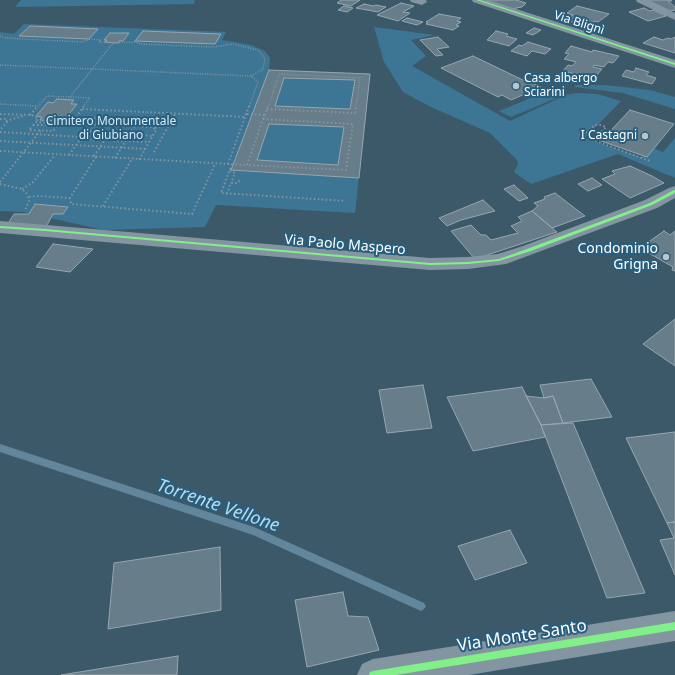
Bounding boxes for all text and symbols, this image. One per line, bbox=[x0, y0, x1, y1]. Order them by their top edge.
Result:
street label: Via Blignì bbox=[552, 8, 606, 38]
place label: Casa albergo Sciarini bbox=[524, 72, 597, 100]
marker: Casa albergo Sciarini bbox=[511, 81, 521, 91]
park label: Cimitero Monumentale di Giubiano bbox=[46, 115, 176, 143]
place label: I Castagni bbox=[581, 129, 637, 143]
marker: I Castagni bbox=[640, 131, 650, 141]
street label: Via Paolo Maspero bbox=[284, 231, 406, 259]
place label: Condominio Grigna bbox=[578, 241, 658, 274]
marker: Condominio Grigna bbox=[661, 252, 671, 262]
water label: Torrente Vellone bbox=[154, 475, 282, 537]
street label: Via Monte Santo bbox=[456, 616, 588, 656]

